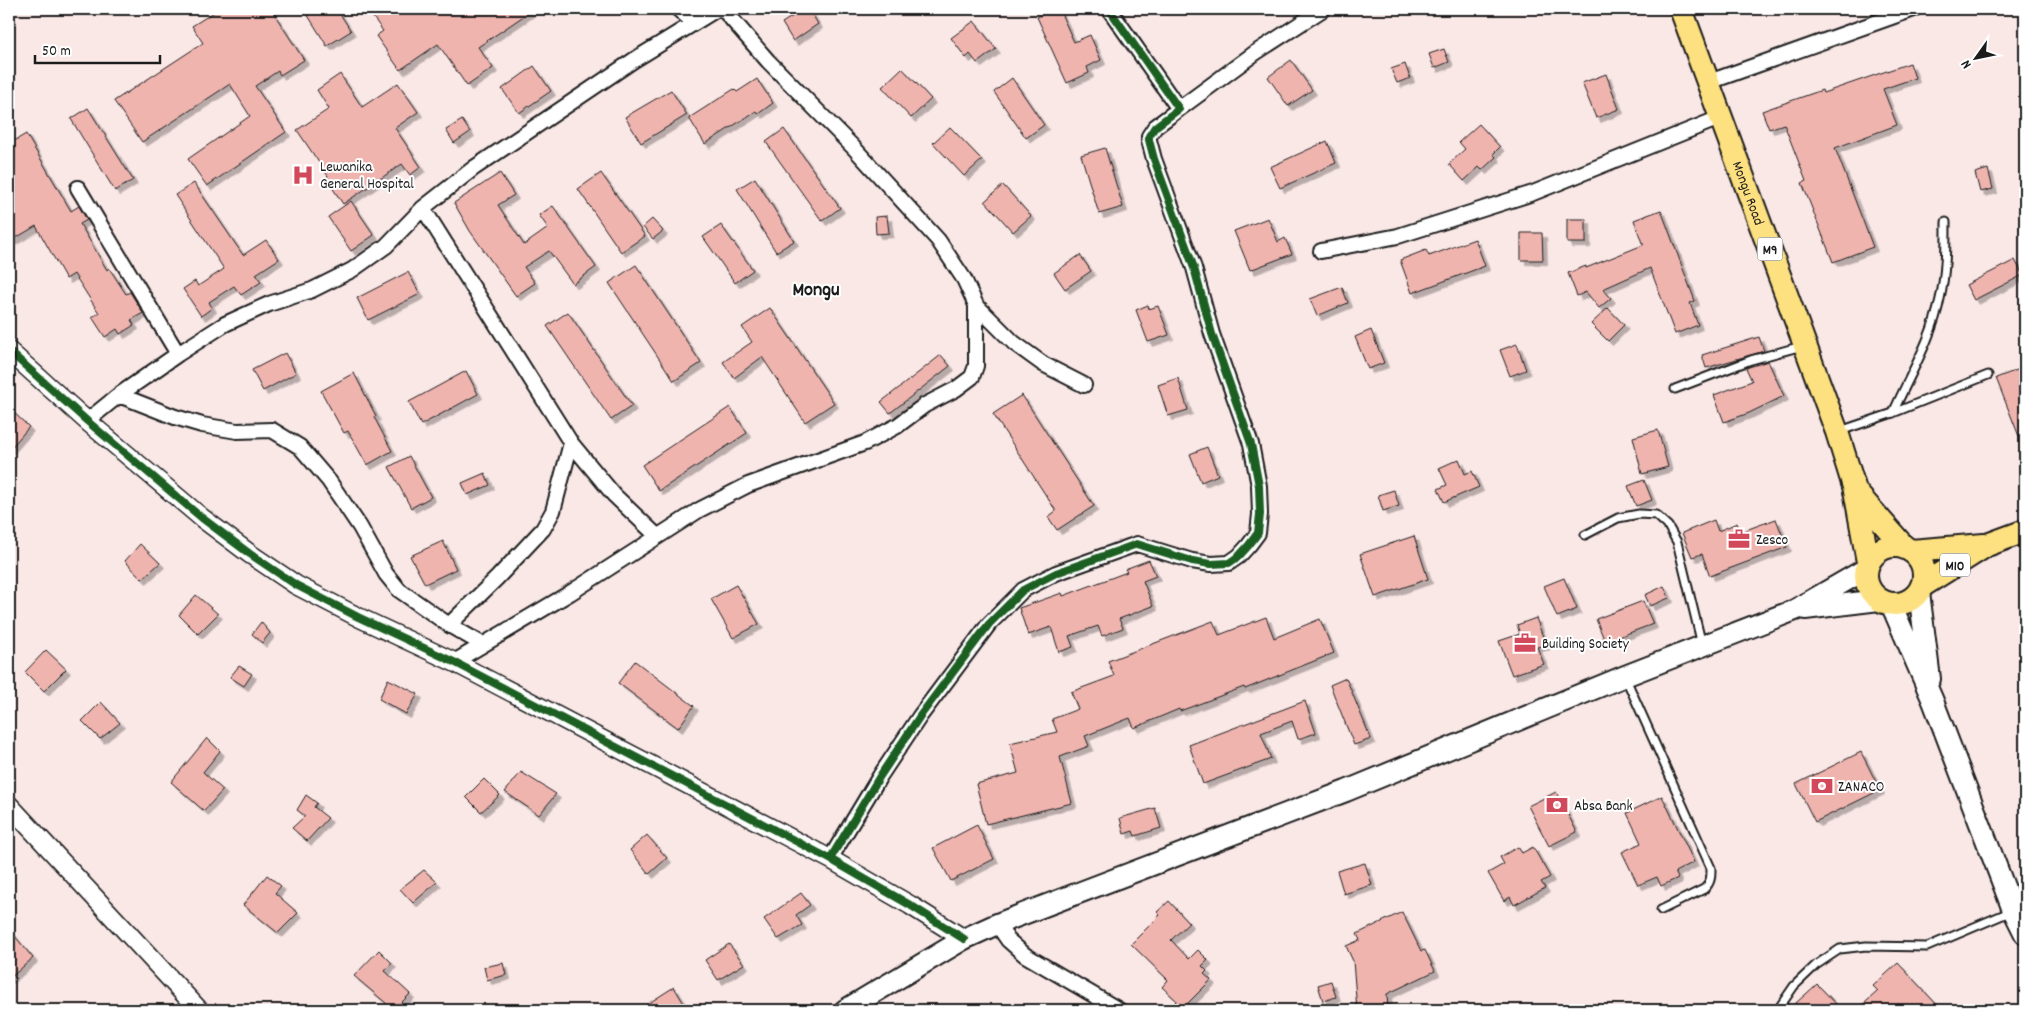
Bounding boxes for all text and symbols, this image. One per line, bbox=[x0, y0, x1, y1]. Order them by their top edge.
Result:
scale bar bbox=[35, 32, 160, 64]
north arrow bbox=[1952, 32, 2002, 82]
text: 50 m bbox=[42, 41, 71, 63]
text: N bbox=[1956, 56, 1977, 72]
place label: Lewanika General Hospital bbox=[320, 157, 414, 196]
street label: Mongu Road bbox=[1725, 158, 1769, 229]
hospital icon: Lewanika General Hospital bbox=[290, 162, 316, 188]
road number: M9 bbox=[1758, 238, 1782, 260]
district label: Mongu bbox=[792, 277, 840, 305]
office icon: Zesco bbox=[1726, 526, 1752, 552]
place label: Zesco bbox=[1756, 530, 1789, 552]
road number: M10 bbox=[1940, 554, 1970, 576]
office icon: Building Society bbox=[1512, 630, 1538, 656]
place label: Building Society bbox=[1542, 634, 1630, 656]
bank icon: ZANACO bbox=[1809, 773, 1835, 799]
place label: ZANACO bbox=[1838, 777, 1884, 799]
bank icon: Absa Bank bbox=[1544, 792, 1570, 818]
place label: Absa Bank bbox=[1574, 796, 1633, 818]

